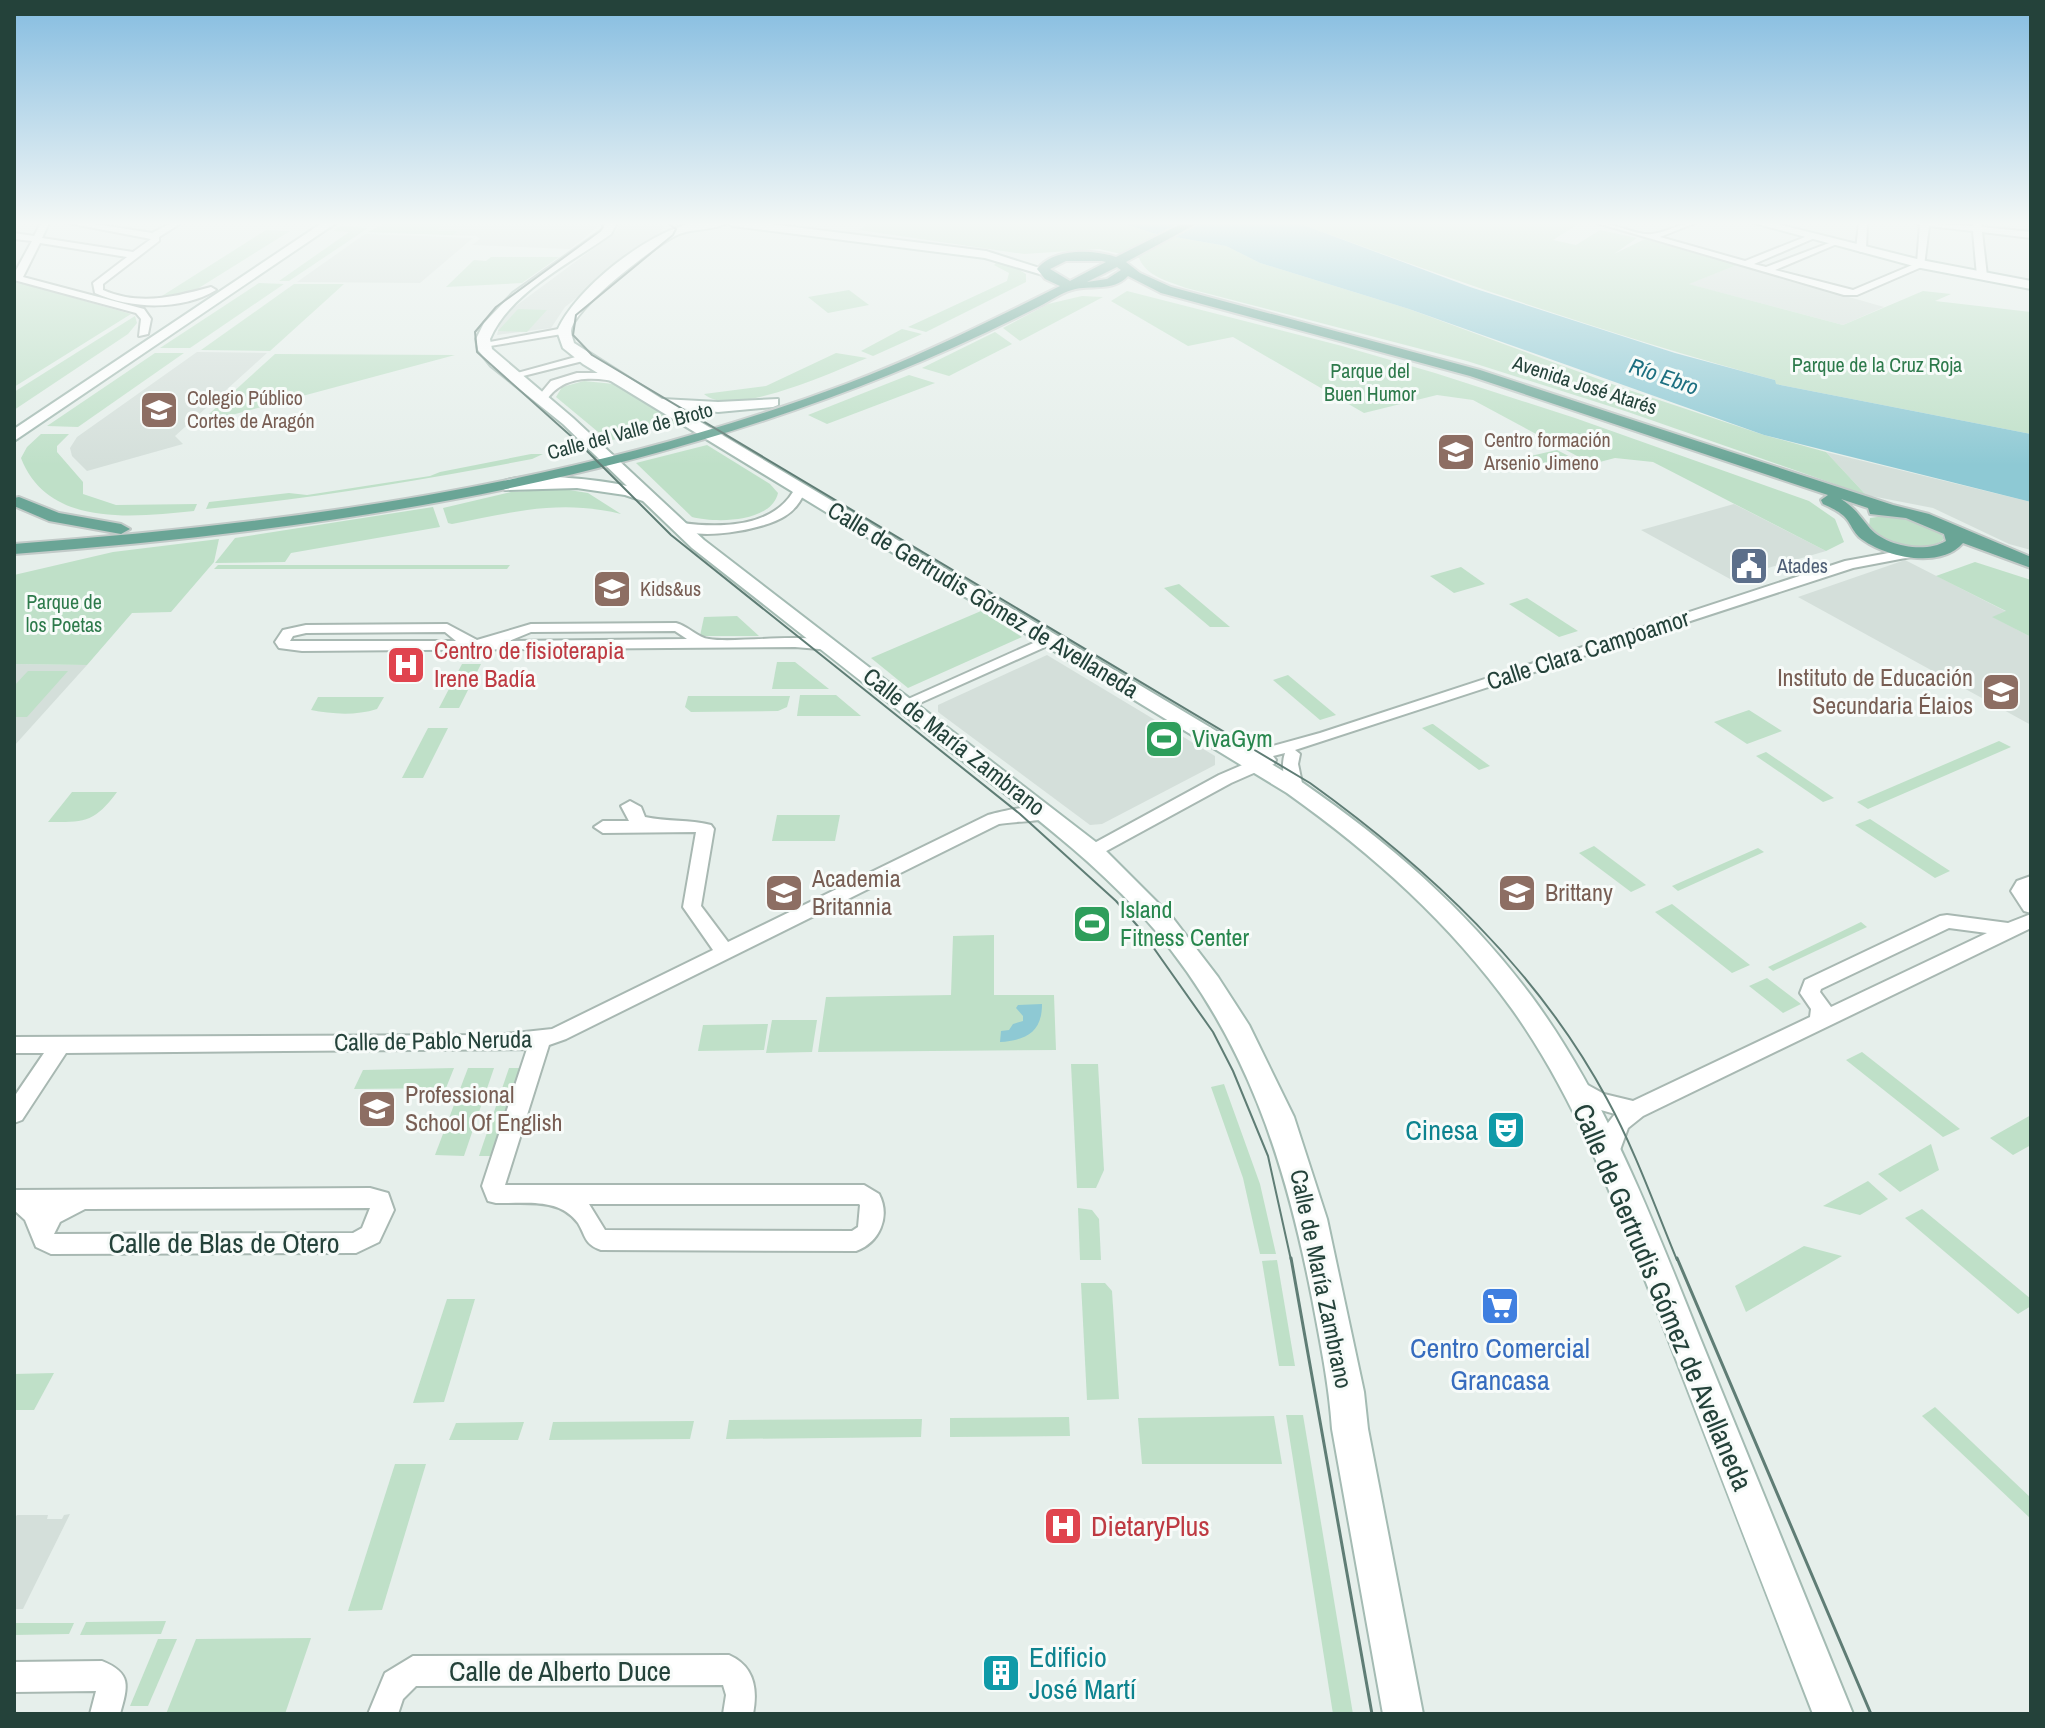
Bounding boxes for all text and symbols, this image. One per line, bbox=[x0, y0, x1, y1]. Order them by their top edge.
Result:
street label: Avenida José Atarés bbox=[1509, 348, 1661, 421]
water label: Río Ebro bbox=[1625, 350, 1703, 402]
park label: Parque de la Cruz Roja bbox=[1792, 351, 1962, 378]
park label: Parque del Buen Humor bbox=[1324, 357, 1417, 407]
place label: Colegio Público Cortes de Aragón bbox=[187, 384, 315, 434]
school or university icon: Colegio Público Cortes de Aragón bbox=[138, 389, 180, 431]
street label: Calle del Valle de Broto bbox=[544, 395, 716, 466]
place label: Centro formación Arsenio Jimeno bbox=[1483, 426, 1611, 476]
school or university icon: Centro formación Arsenio Jimeno bbox=[1435, 431, 1477, 473]
street label: Calle de Gertrudis Gómez de Avellaneda bbox=[822, 493, 1145, 705]
public building icon: Atades bbox=[1728, 545, 1770, 587]
place label: Atades bbox=[1776, 552, 1828, 579]
school or university icon: Kids&us bbox=[591, 568, 633, 610]
place label: Kids&us bbox=[640, 575, 701, 602]
park label: Parque de los Poetas bbox=[26, 588, 102, 638]
street label: Calle Clara Campoamor bbox=[1482, 601, 1693, 697]
place label: Centro de fisioterapia Irene Badía bbox=[434, 634, 624, 694]
hospital icon: Centro de fisioterapia Irene Badía bbox=[385, 644, 427, 686]
street label: Calle de María Zambrano bbox=[857, 660, 1052, 823]
place label: Instituto de Educación Secundaria Élaios bbox=[1777, 661, 1973, 721]
school or university icon: Instituto de Educación Secundaria Élaios bbox=[1980, 671, 2022, 713]
sports icon: VivaGym bbox=[1143, 718, 1185, 760]
place label: VivaGym bbox=[1192, 722, 1273, 754]
place label: Academia Britannia bbox=[811, 862, 901, 922]
school or university icon: Academia Britannia bbox=[763, 872, 805, 914]
school or university icon: Brittany bbox=[1496, 872, 1538, 914]
place label: Brittany bbox=[1545, 876, 1613, 908]
place label: Island Fitness Center bbox=[1120, 893, 1250, 953]
sports icon: Island Fitness Center bbox=[1071, 903, 1113, 945]
street label: Calle de Pablo Neruda bbox=[334, 1022, 532, 1058]
place label: Professional School Of English bbox=[405, 1078, 563, 1138]
school or university icon: Professional School Of English bbox=[356, 1088, 398, 1130]
street label: Calle de Gertrudis Gómez de Avellaneda bbox=[1564, 1098, 1762, 1497]
theatre icon: Cinesa bbox=[1485, 1109, 1527, 1151]
place label: Cinesa bbox=[1405, 1111, 1478, 1149]
street label: Calle de María Zambrano bbox=[1283, 1166, 1361, 1391]
street label: Calle de Blas de Otero bbox=[108, 1224, 340, 1262]
supermarket icon: Centro Comercial Grancasa bbox=[1479, 1285, 1521, 1327]
place label: Centro Comercial Grancasa bbox=[1410, 1329, 1590, 1399]
hospital icon: DietaryPlus bbox=[1042, 1505, 1084, 1547]
place label: DietaryPlus bbox=[1091, 1507, 1210, 1545]
place label: Edificio José Martí bbox=[1029, 1638, 1137, 1708]
street label: Calle de Alberto Duce bbox=[449, 1652, 671, 1690]
building icon: Edificio José Martí bbox=[980, 1652, 1022, 1694]

